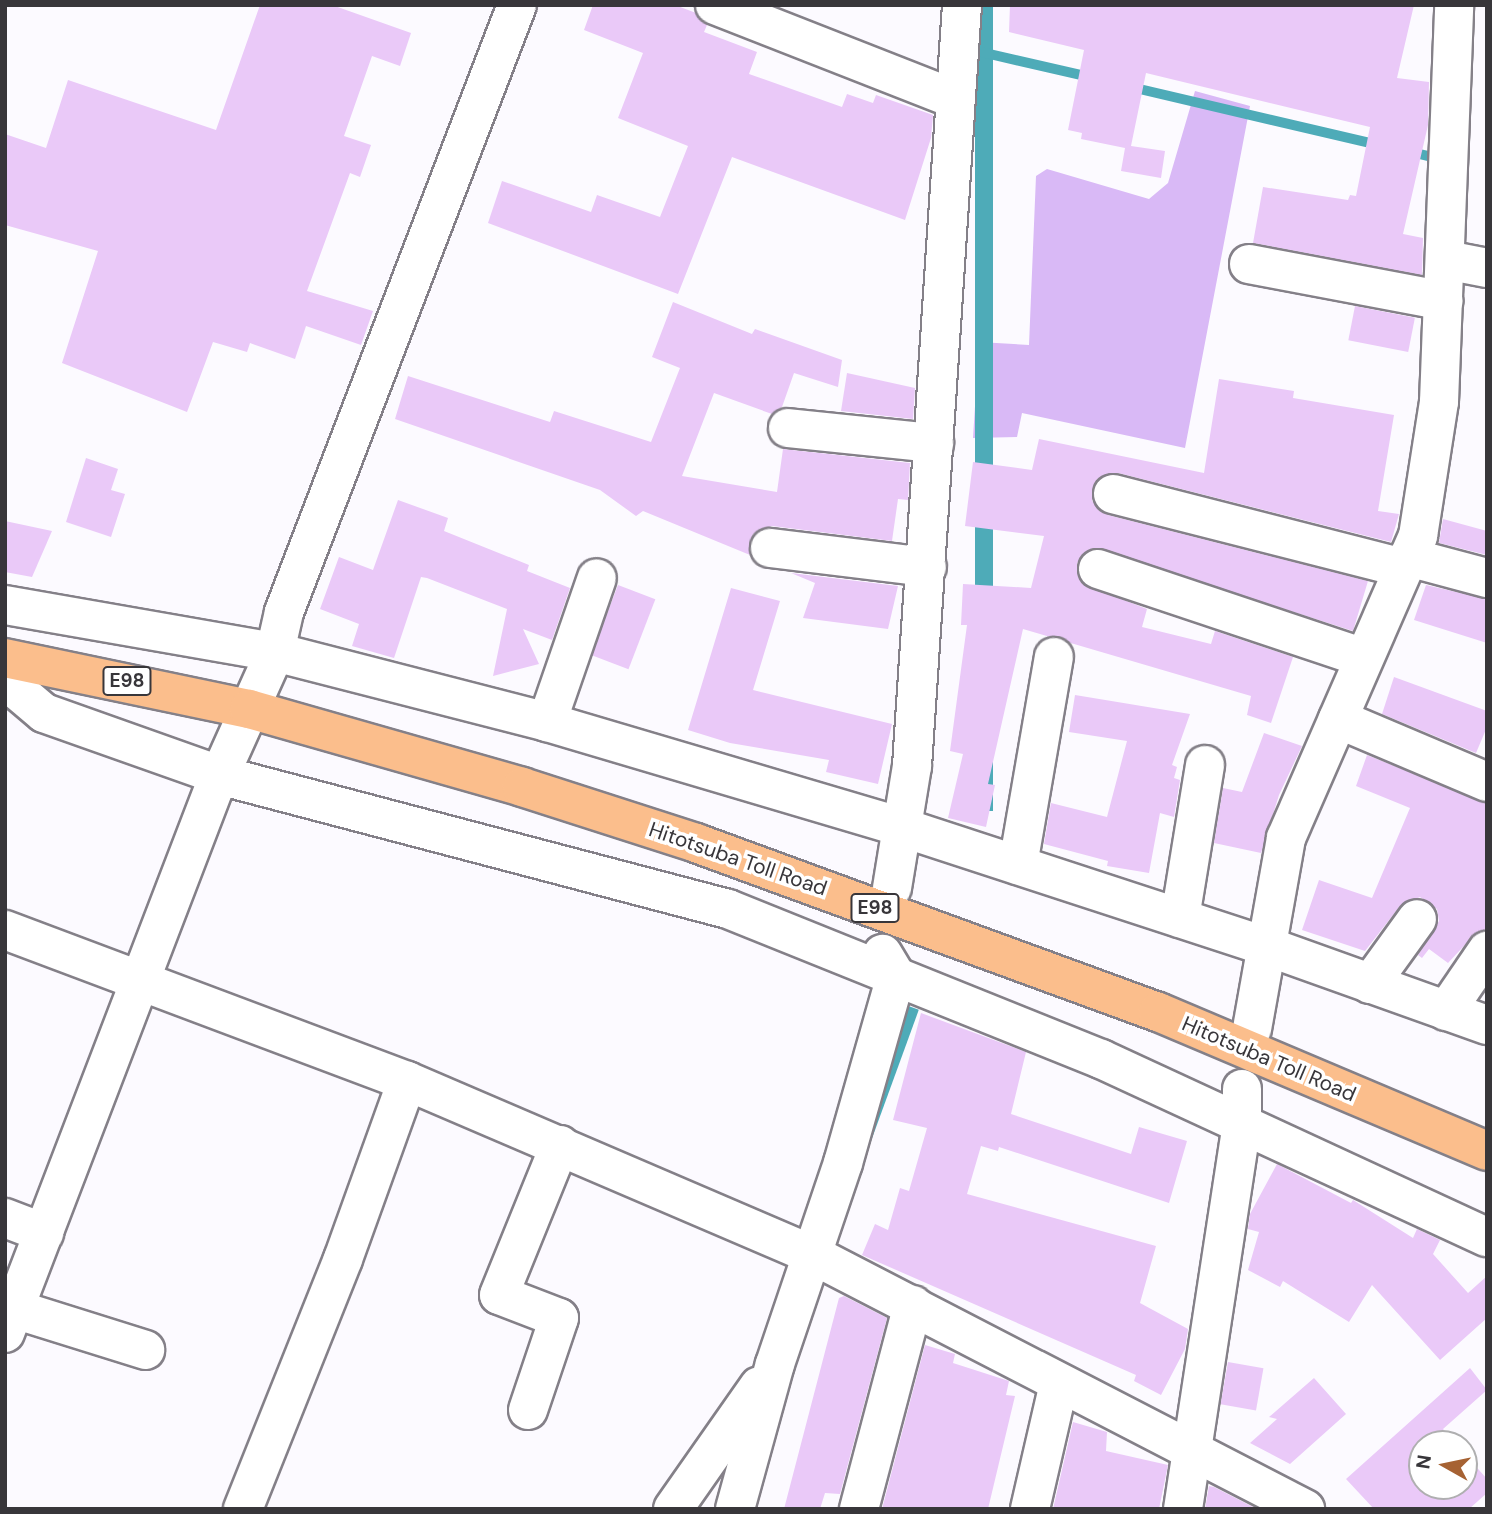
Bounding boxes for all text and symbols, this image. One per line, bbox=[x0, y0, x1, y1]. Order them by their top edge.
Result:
road number: E98 bbox=[101, 666, 153, 696]
street label: Hitotsuba Toll Road bbox=[646, 817, 830, 901]
road number: E98 bbox=[849, 893, 901, 924]
street label: Hitotsuba Toll Road bbox=[1178, 1011, 1360, 1107]
north arrow bbox=[1408, 1430, 1478, 1500]
text: N bbox=[1410, 1453, 1437, 1471]

